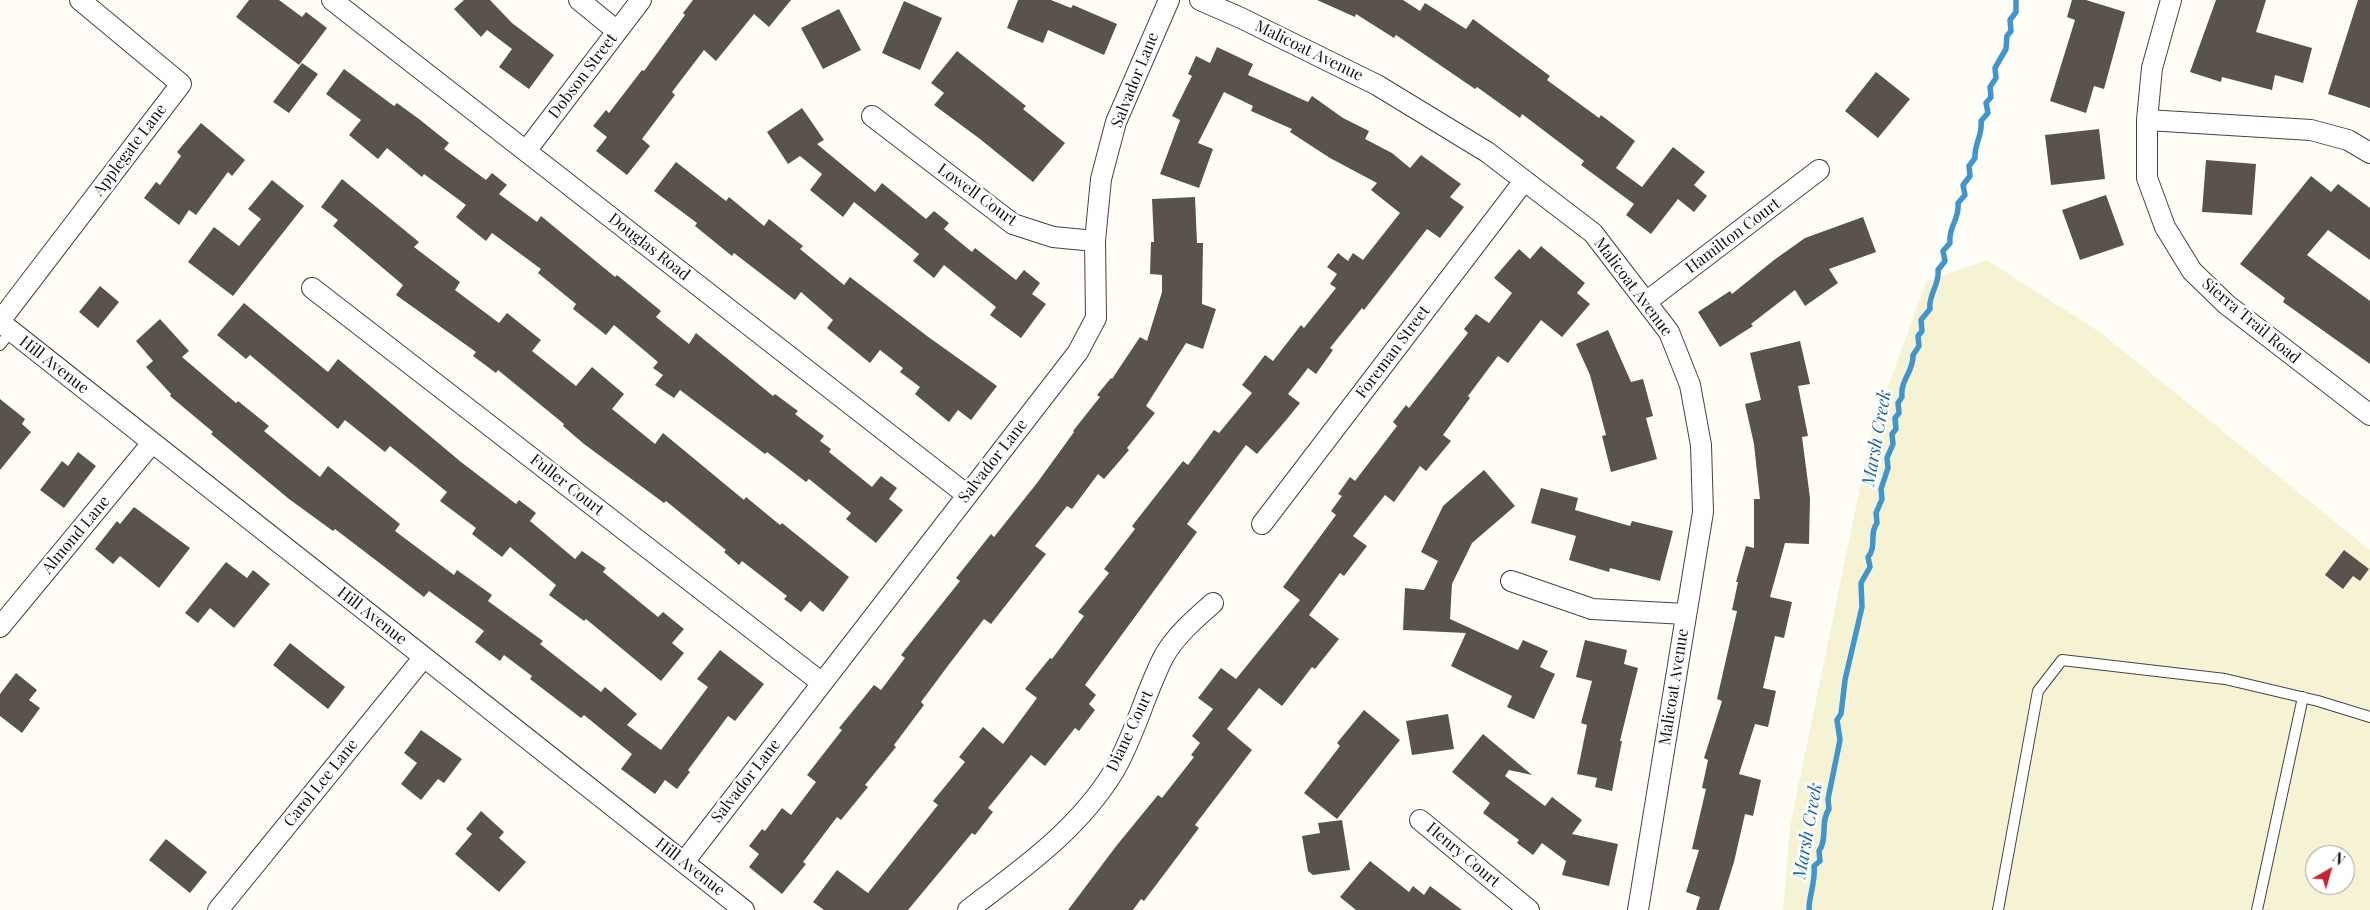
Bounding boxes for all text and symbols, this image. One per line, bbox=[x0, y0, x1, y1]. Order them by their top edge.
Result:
street label: Malicoat Avenue bbox=[1252, 16, 1366, 86]
street label: Dobson Street bbox=[545, 30, 621, 122]
street label: Salvador Lane bbox=[1107, 30, 1163, 130]
street label: Applegate Lane bbox=[89, 100, 171, 200]
street label: Lowell Court bbox=[934, 160, 1020, 230]
street label: Hamilton Court bbox=[1682, 194, 1784, 278]
street label: Douglas Road bbox=[604, 209, 694, 285]
street label: Malicoat Avenue bbox=[1590, 234, 1676, 340]
street label: Sierra Trail Road bbox=[2198, 274, 2304, 368]
street label: Foreman Street bbox=[1352, 302, 1434, 402]
street label: Hill Avenue bbox=[15, 332, 93, 398]
water label: Marsh Creek bbox=[1858, 388, 1896, 488]
street label: Salvador Lane bbox=[954, 415, 1032, 507]
street label: Fuller Court bbox=[526, 450, 608, 520]
street label: Almond Lane bbox=[38, 492, 114, 578]
street label: Hill Avenue bbox=[333, 583, 411, 649]
street label: Malicoat Avenue bbox=[1655, 627, 1693, 747]
street label: Diane Court bbox=[1103, 687, 1157, 775]
street label: Carol Lee Lane bbox=[280, 735, 362, 831]
street label: Salvador Lane bbox=[707, 735, 785, 827]
water label: Marsh Creek bbox=[1789, 781, 1827, 881]
street label: Henry Court bbox=[1422, 819, 1504, 891]
street label: Hill Avenue bbox=[651, 834, 729, 900]
north arrow bbox=[2305, 845, 2355, 895]
text: N bbox=[2329, 848, 2349, 869]

